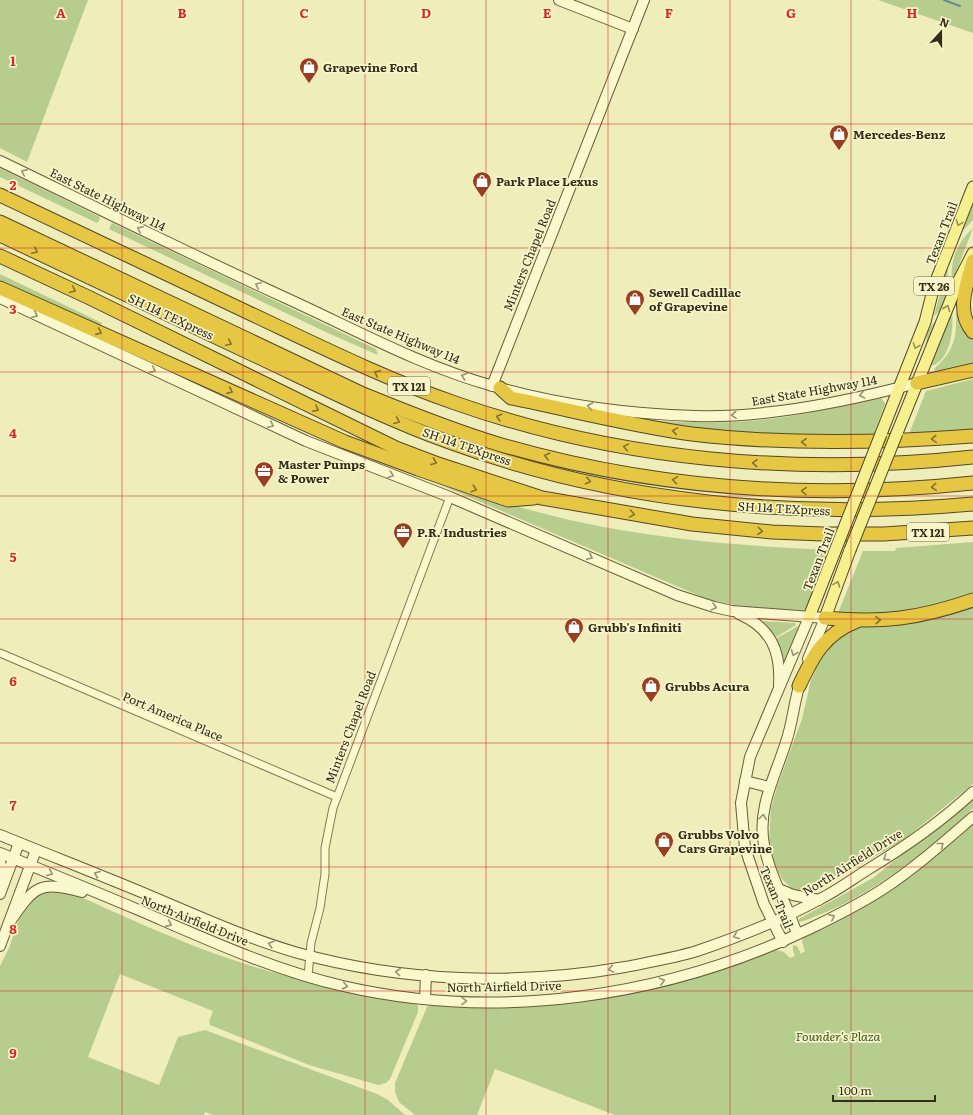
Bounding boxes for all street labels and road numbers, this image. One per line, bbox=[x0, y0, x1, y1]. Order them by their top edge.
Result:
street label: East State Highway 114 bbox=[47, 163, 169, 235]
street label: Minters Chapel Road bbox=[498, 196, 560, 314]
street label: Texan Trail bbox=[921, 199, 961, 267]
road number: TX 26 bbox=[914, 277, 954, 295]
street label: SH 114 TEXpress bbox=[125, 288, 217, 344]
street label: East State Highway 114 bbox=[339, 302, 463, 368]
street label: East State Highway 114 bbox=[750, 370, 879, 410]
road number: TX 121 bbox=[388, 377, 430, 395]
street label: SH 114 TEXpress bbox=[420, 422, 514, 470]
street label: SH 114 TEXpress bbox=[737, 497, 831, 519]
road number: TX 121 bbox=[907, 523, 949, 541]
street label: Texan Trail bbox=[798, 525, 838, 593]
street label: Minters Chapel Road bbox=[320, 667, 380, 786]
street label: Port America Place bbox=[120, 687, 226, 745]
street label: North Airfield Drive bbox=[799, 824, 905, 900]
street label: Texan Trail bbox=[756, 863, 798, 931]
street label: North Airfield Drive bbox=[138, 890, 252, 950]
street label: North Airfield Drive bbox=[447, 976, 561, 996]

